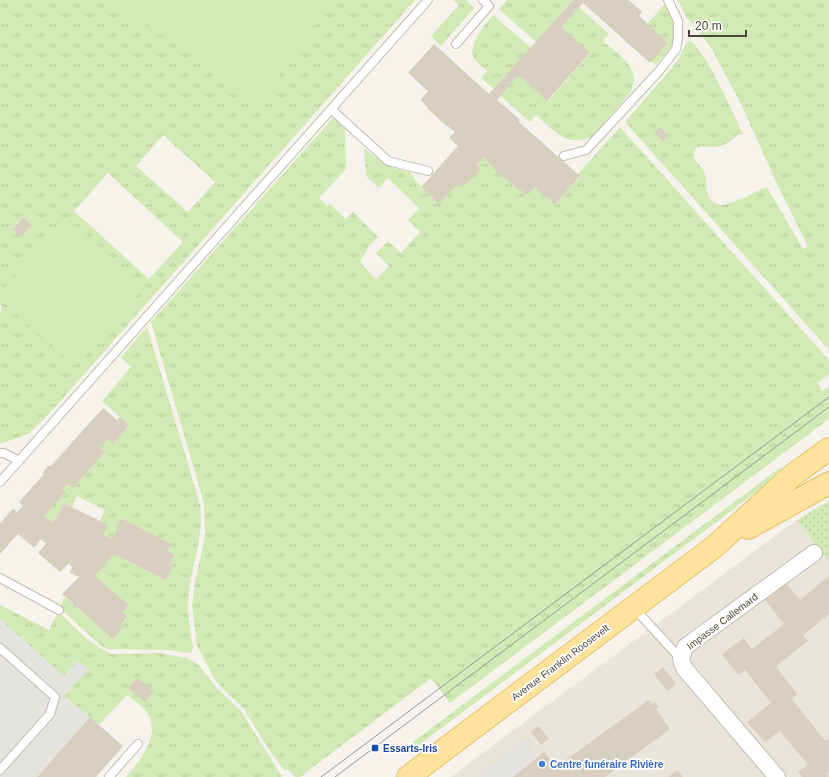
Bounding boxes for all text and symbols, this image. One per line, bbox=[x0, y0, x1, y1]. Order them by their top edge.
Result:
scale bar bbox=[689, 12, 746, 38]
text: 20 m bbox=[695, 19, 722, 33]
street label: Impasse Callemard bbox=[685, 591, 760, 652]
street label: Avenue Franklin Roosevelt bbox=[509, 622, 611, 703]
marker: Essarts-Iris bbox=[370, 743, 380, 753]
place label: Essarts-Iris bbox=[383, 743, 438, 754]
marker: Centre funéraire Rivière bbox=[537, 759, 547, 769]
place label: Centre funéraire Rivière bbox=[550, 759, 664, 770]

